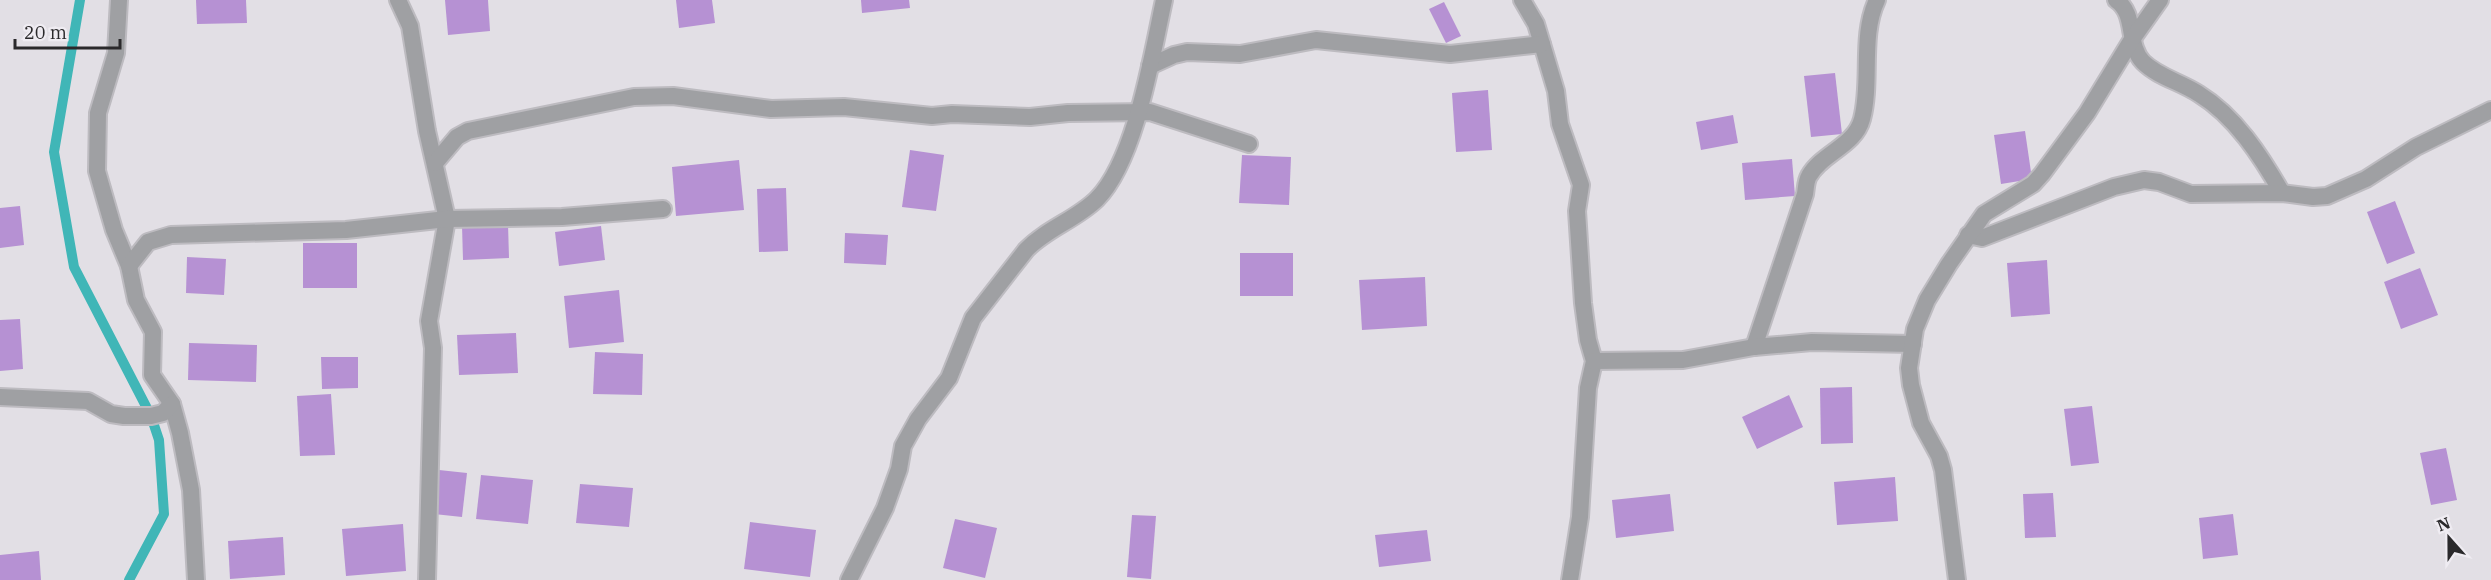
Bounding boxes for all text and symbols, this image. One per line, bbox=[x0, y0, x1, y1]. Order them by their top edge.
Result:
scale bar bbox=[15, 12, 120, 50]
text: 20 m bbox=[24, 21, 67, 44]
north arrow bbox=[2419, 508, 2479, 568]
text: N bbox=[2434, 512, 2453, 536]

